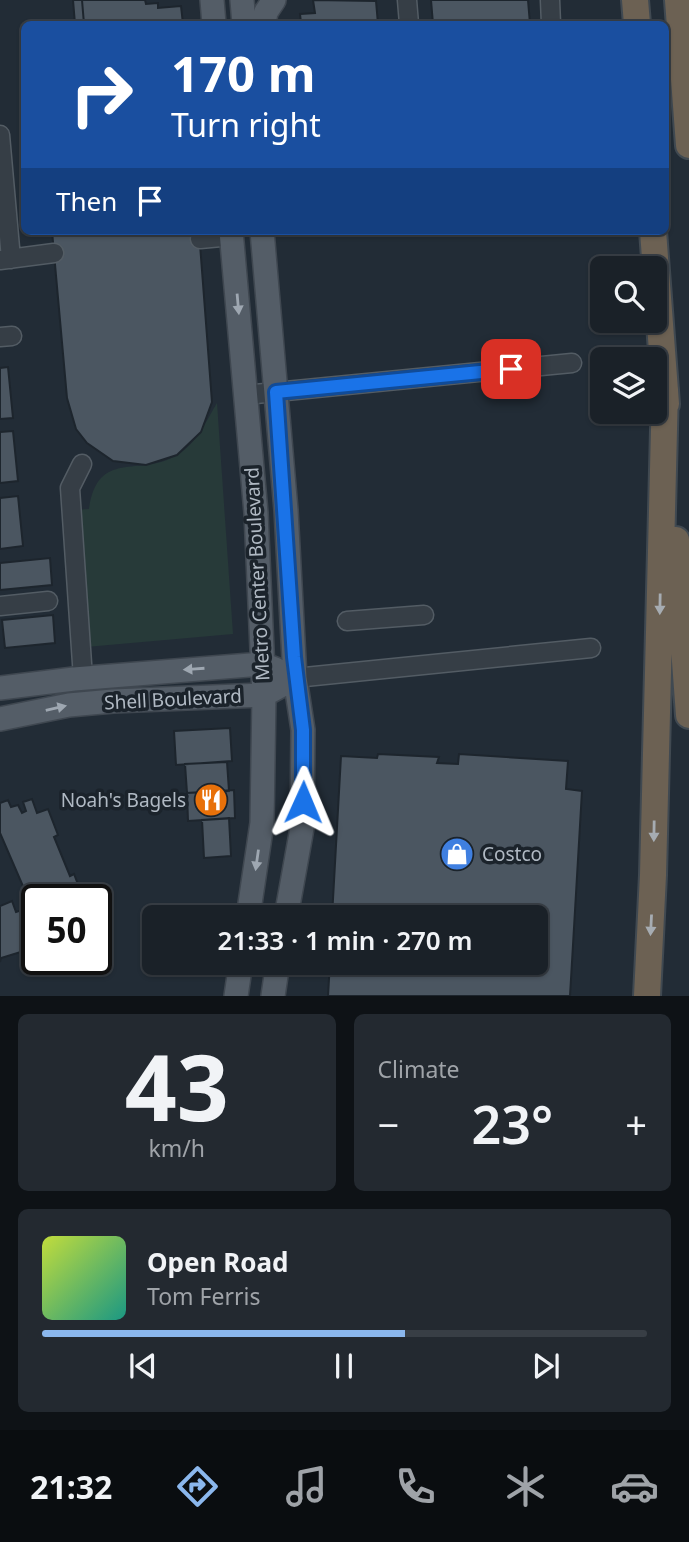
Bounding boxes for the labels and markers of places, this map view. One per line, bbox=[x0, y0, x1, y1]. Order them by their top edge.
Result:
pin bbox=[481, 339, 541, 399]
restaurant icon: Noah's Bagels bbox=[192, 781, 230, 819]
place label: Noah's Bagels bbox=[61, 787, 186, 813]
shop icon: Costco bbox=[438, 835, 476, 873]
place label: Costco bbox=[482, 841, 542, 867]

